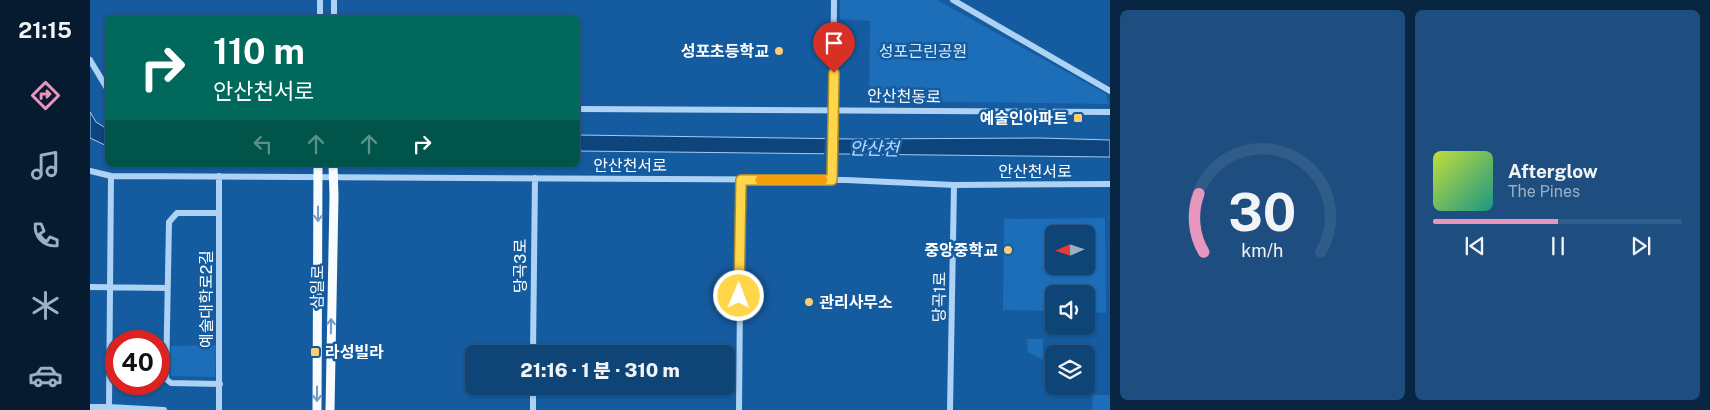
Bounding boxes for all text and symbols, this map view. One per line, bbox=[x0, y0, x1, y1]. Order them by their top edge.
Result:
text: 21:15 bbox=[18, 17, 72, 43]
pin bbox=[813, 22, 855, 73]
icon: arrive bbox=[820, 29, 848, 57]
text: 110 m bbox=[213, 31, 305, 72]
icon: right bbox=[130, 35, 195, 100]
place label: 성포초등학교 bbox=[681, 42, 769, 61]
park label: 성포근린공원 bbox=[879, 42, 967, 61]
marker: 성포초등학교 bbox=[773, 45, 785, 57]
icon: directions bbox=[28, 78, 63, 113]
text: 안산천서로 bbox=[213, 78, 314, 104]
street label: 안산천동로 bbox=[867, 86, 941, 107]
place label: 예술인아파트 bbox=[980, 109, 1068, 128]
marker: 예술인아파트 bbox=[1072, 112, 1084, 124]
icon: left bbox=[249, 130, 277, 158]
icon: ahead bbox=[302, 130, 330, 158]
icon: ahead bbox=[355, 130, 383, 158]
icon: right bbox=[408, 130, 436, 158]
water label: 안산천 bbox=[849, 138, 901, 159]
icon: music bbox=[28, 148, 63, 183]
street label: 안산천서로 bbox=[593, 156, 667, 175]
text: Afterglow bbox=[1508, 160, 1598, 182]
street label: 안산천서로 bbox=[998, 162, 1072, 181]
text: 30 bbox=[1229, 182, 1296, 243]
text: The Pines bbox=[1508, 182, 1580, 201]
one-way arrow bbox=[313, 205, 323, 221]
icon: phone bbox=[28, 218, 63, 253]
north arrow bbox=[1045, 225, 1095, 275]
map controls bbox=[1045, 225, 1095, 395]
icon: previous bbox=[1461, 232, 1489, 260]
icon: pause bbox=[1544, 232, 1572, 260]
icon: next bbox=[1627, 232, 1655, 260]
street label: 당곡3로 bbox=[511, 239, 530, 293]
text: km/h bbox=[1241, 240, 1284, 261]
place label: 중앙중학교 bbox=[924, 241, 998, 260]
marker: 중앙중학교 bbox=[1002, 244, 1014, 256]
street label: 예술대학로2길 bbox=[197, 250, 216, 348]
street label: 삼일로 bbox=[308, 264, 327, 309]
position arrow bbox=[712, 269, 764, 321]
street label: 당곡1로 bbox=[930, 271, 949, 323]
button: sound bbox=[1045, 285, 1095, 335]
icon: climate bbox=[28, 288, 63, 323]
place label: 관리사무소 bbox=[819, 293, 893, 312]
marker: 관리사무소 bbox=[803, 296, 815, 308]
one-way arrow bbox=[326, 319, 336, 335]
speed limit sign: 40 bbox=[105, 330, 170, 395]
place label: 라성빌라 bbox=[325, 343, 384, 362]
button: layers bbox=[1045, 345, 1095, 395]
marker: 라성빌라 bbox=[309, 346, 321, 358]
icon: car bbox=[28, 358, 63, 393]
text: 21:16 · 1 분 · 310 m bbox=[520, 359, 680, 381]
one-way arrow bbox=[312, 385, 322, 401]

